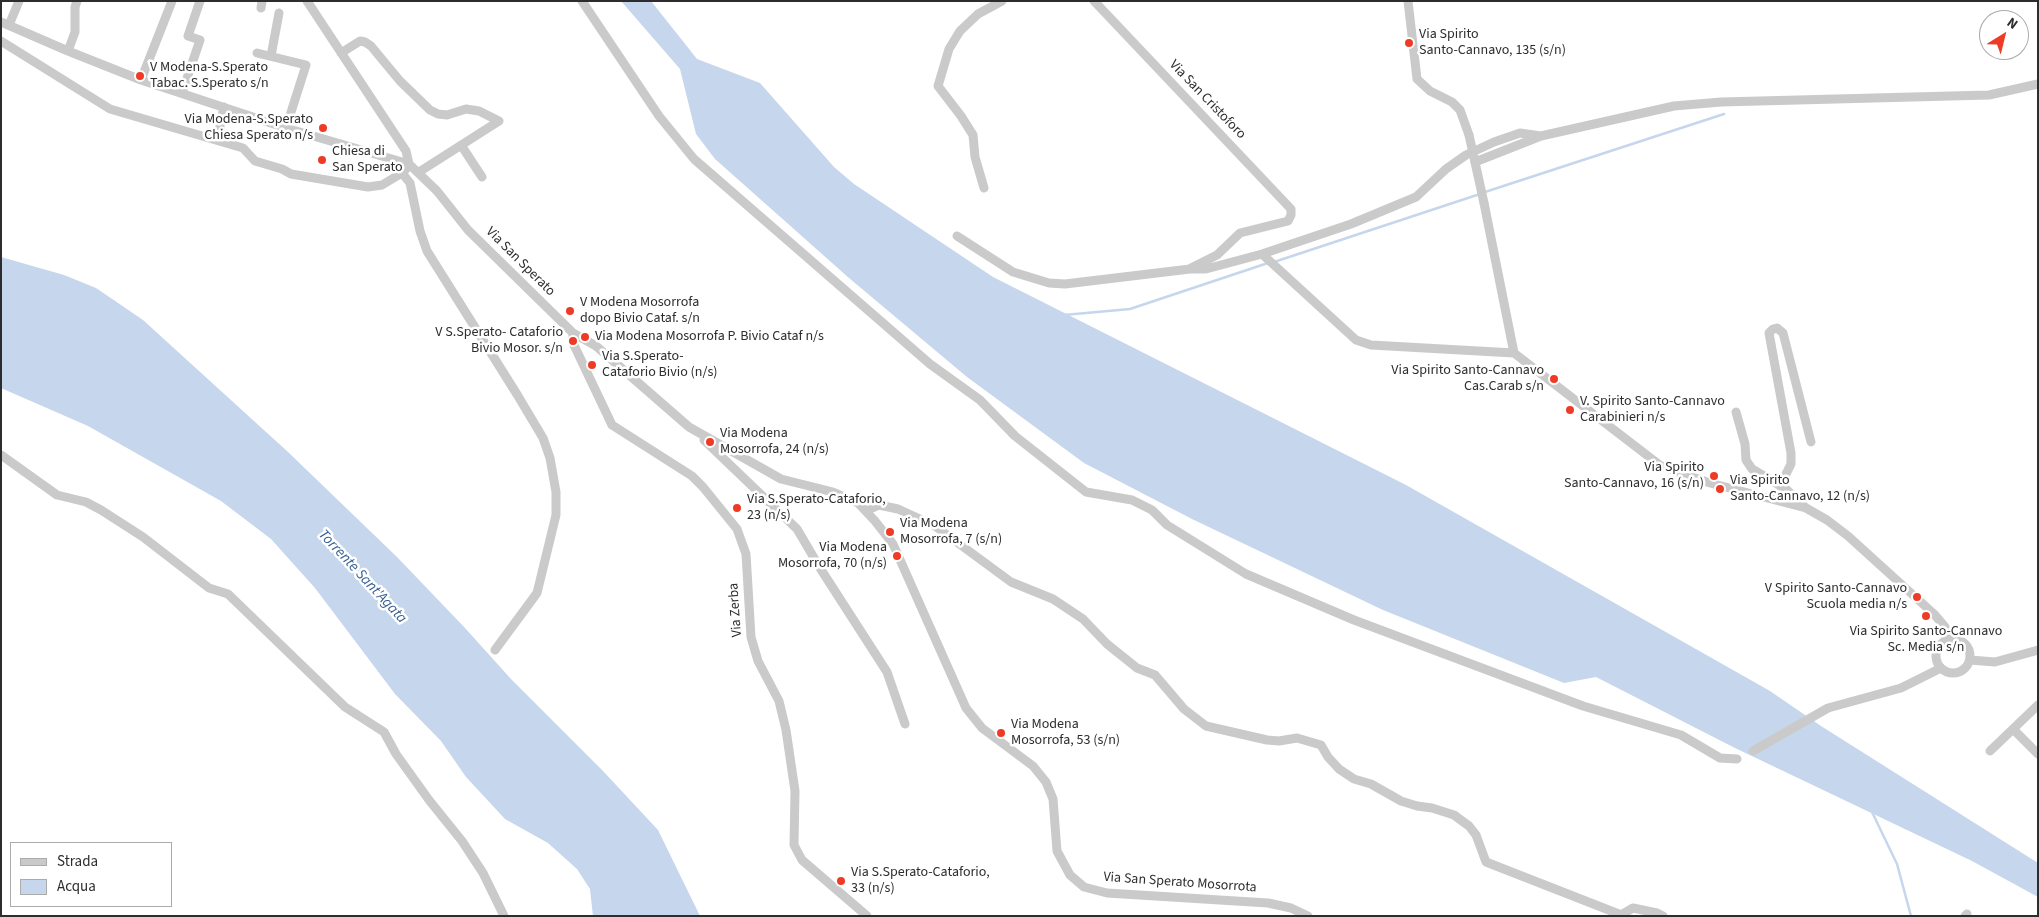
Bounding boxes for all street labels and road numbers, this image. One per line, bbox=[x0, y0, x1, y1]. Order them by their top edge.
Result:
street label: Via San Cristoforo bbox=[1165, 57, 1249, 143]
street label: Via San Sperato bbox=[482, 224, 558, 300]
street label: Via Zerba bbox=[726, 582, 746, 638]
street label: Via San Sperato Mosorrota bbox=[1103, 869, 1257, 897]

